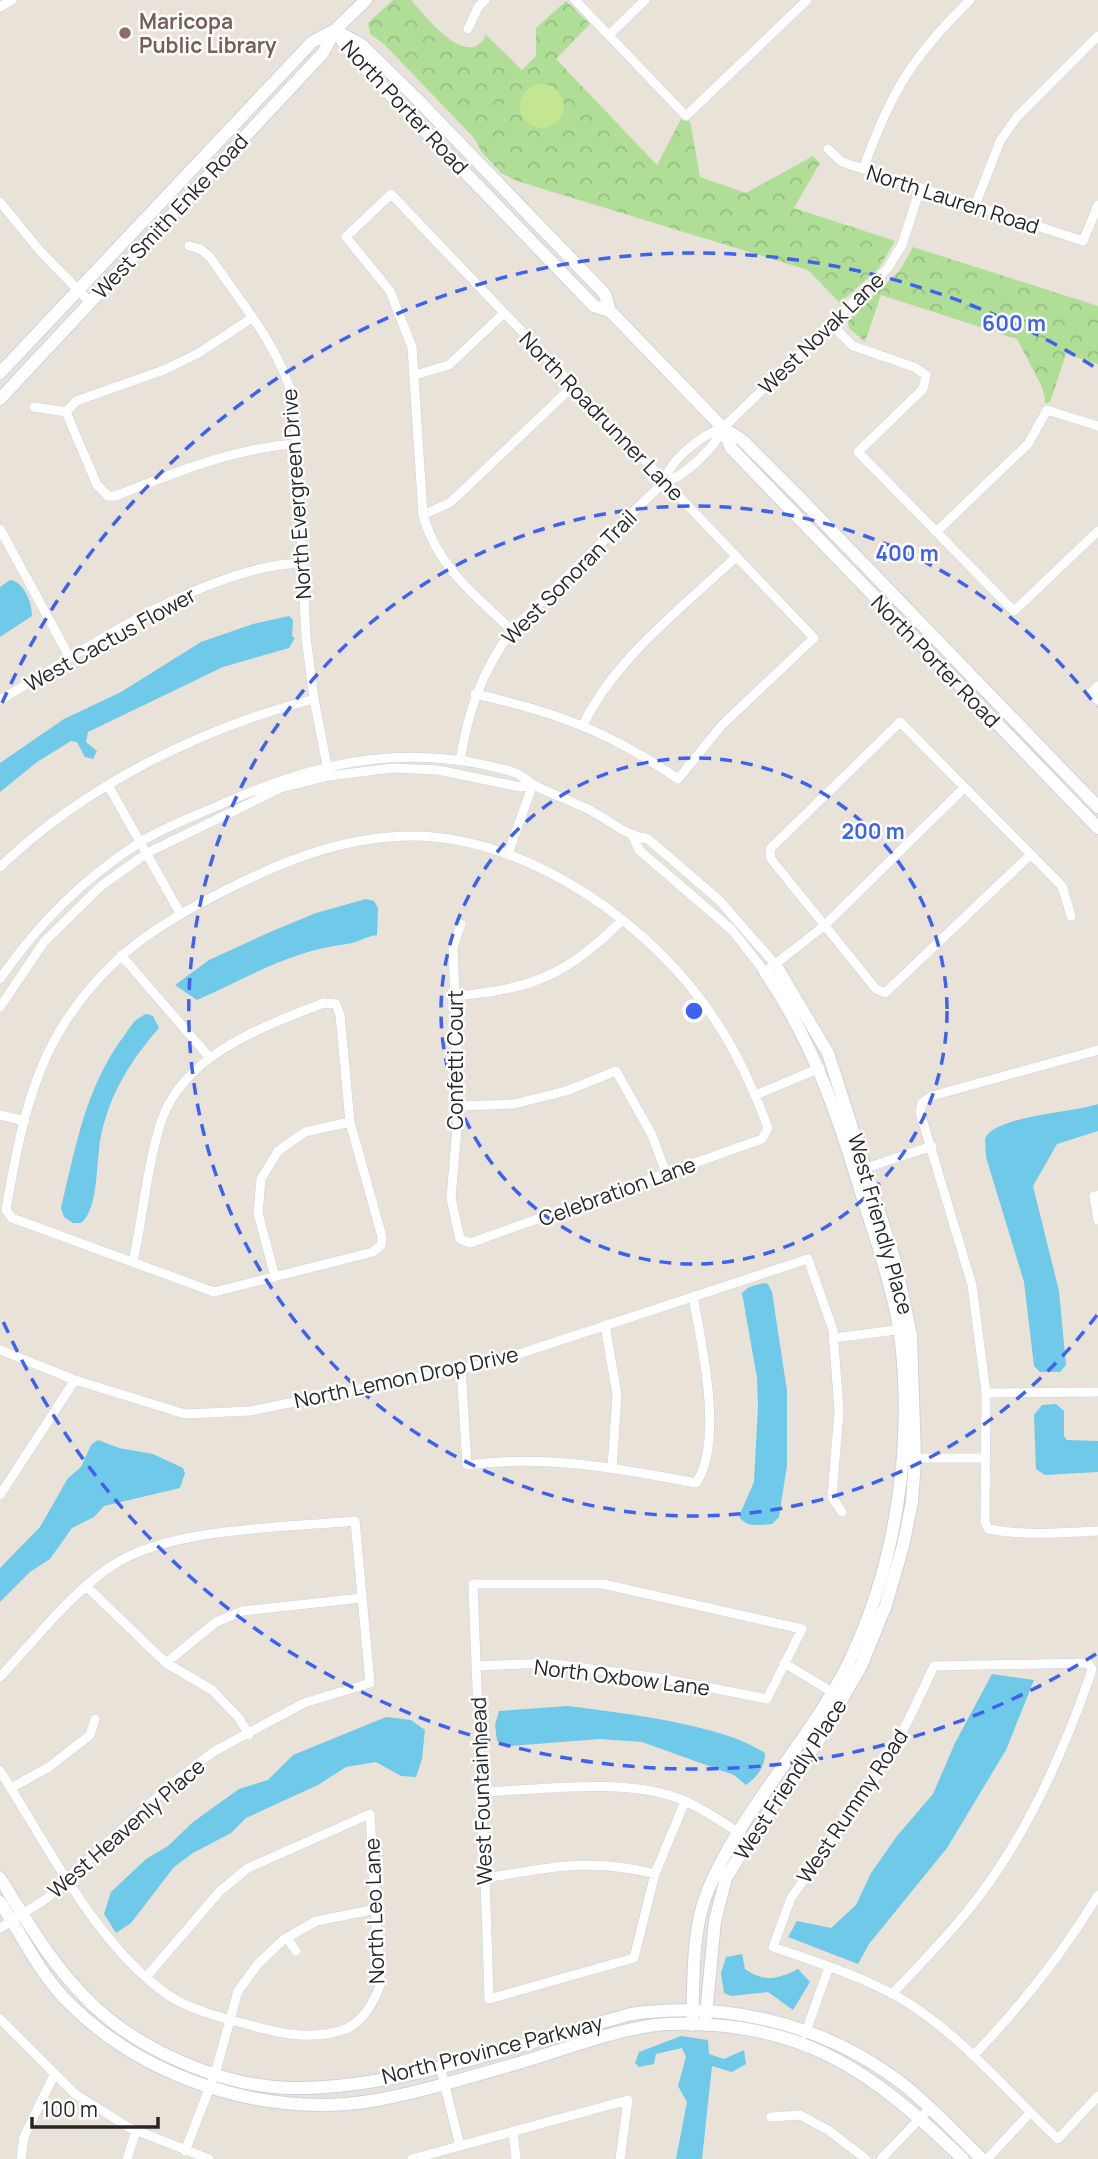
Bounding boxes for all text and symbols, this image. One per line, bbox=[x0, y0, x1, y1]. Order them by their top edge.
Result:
place label: Maricopa Public Library bbox=[139, 7, 277, 59]
marker: Maricopa Public Library bbox=[117, 25, 133, 41]
street label: North Porter Road bbox=[335, 34, 475, 180]
street label: West Smith Enke Road bbox=[86, 127, 254, 305]
street label: North Lauren Road bbox=[863, 158, 1043, 240]
street label: West Novak Lane bbox=[752, 266, 890, 400]
text: 600 m bbox=[982, 309, 1046, 337]
street label: North Roadrunner Lane bbox=[514, 325, 690, 507]
street label: North Evergreen Drive bbox=[275, 388, 317, 600]
street label: West Sonoran Trail bbox=[495, 503, 643, 651]
text: 400 m bbox=[875, 539, 939, 567]
street label: West Cactus Flower bbox=[19, 580, 201, 698]
street label: North Porter Road bbox=[866, 589, 1006, 733]
text: 200 m bbox=[841, 817, 905, 845]
street label: Confetti Court bbox=[441, 990, 469, 1130]
centre of rings bbox=[682, 999, 706, 1023]
street label: West Friendly Place bbox=[842, 1130, 920, 1318]
street label: Celebration Lane bbox=[535, 1150, 699, 1232]
street label: North Lemon Drop Drive bbox=[291, 1340, 521, 1414]
street label: North Oxbow Lane bbox=[532, 1652, 712, 1702]
street label: West Friendly Place bbox=[727, 1693, 853, 1865]
street label: West Fountainhead bbox=[464, 1697, 498, 1885]
street label: West Rummy Road bbox=[790, 1723, 914, 1889]
street label: West Heavenly Place bbox=[41, 1752, 211, 1904]
street label: North Leo Lane bbox=[357, 1837, 391, 1985]
street label: North Province Parkway bbox=[379, 2008, 605, 2090]
scale bar bbox=[32, 2086, 158, 2130]
text: 100 m bbox=[42, 2095, 98, 2123]

